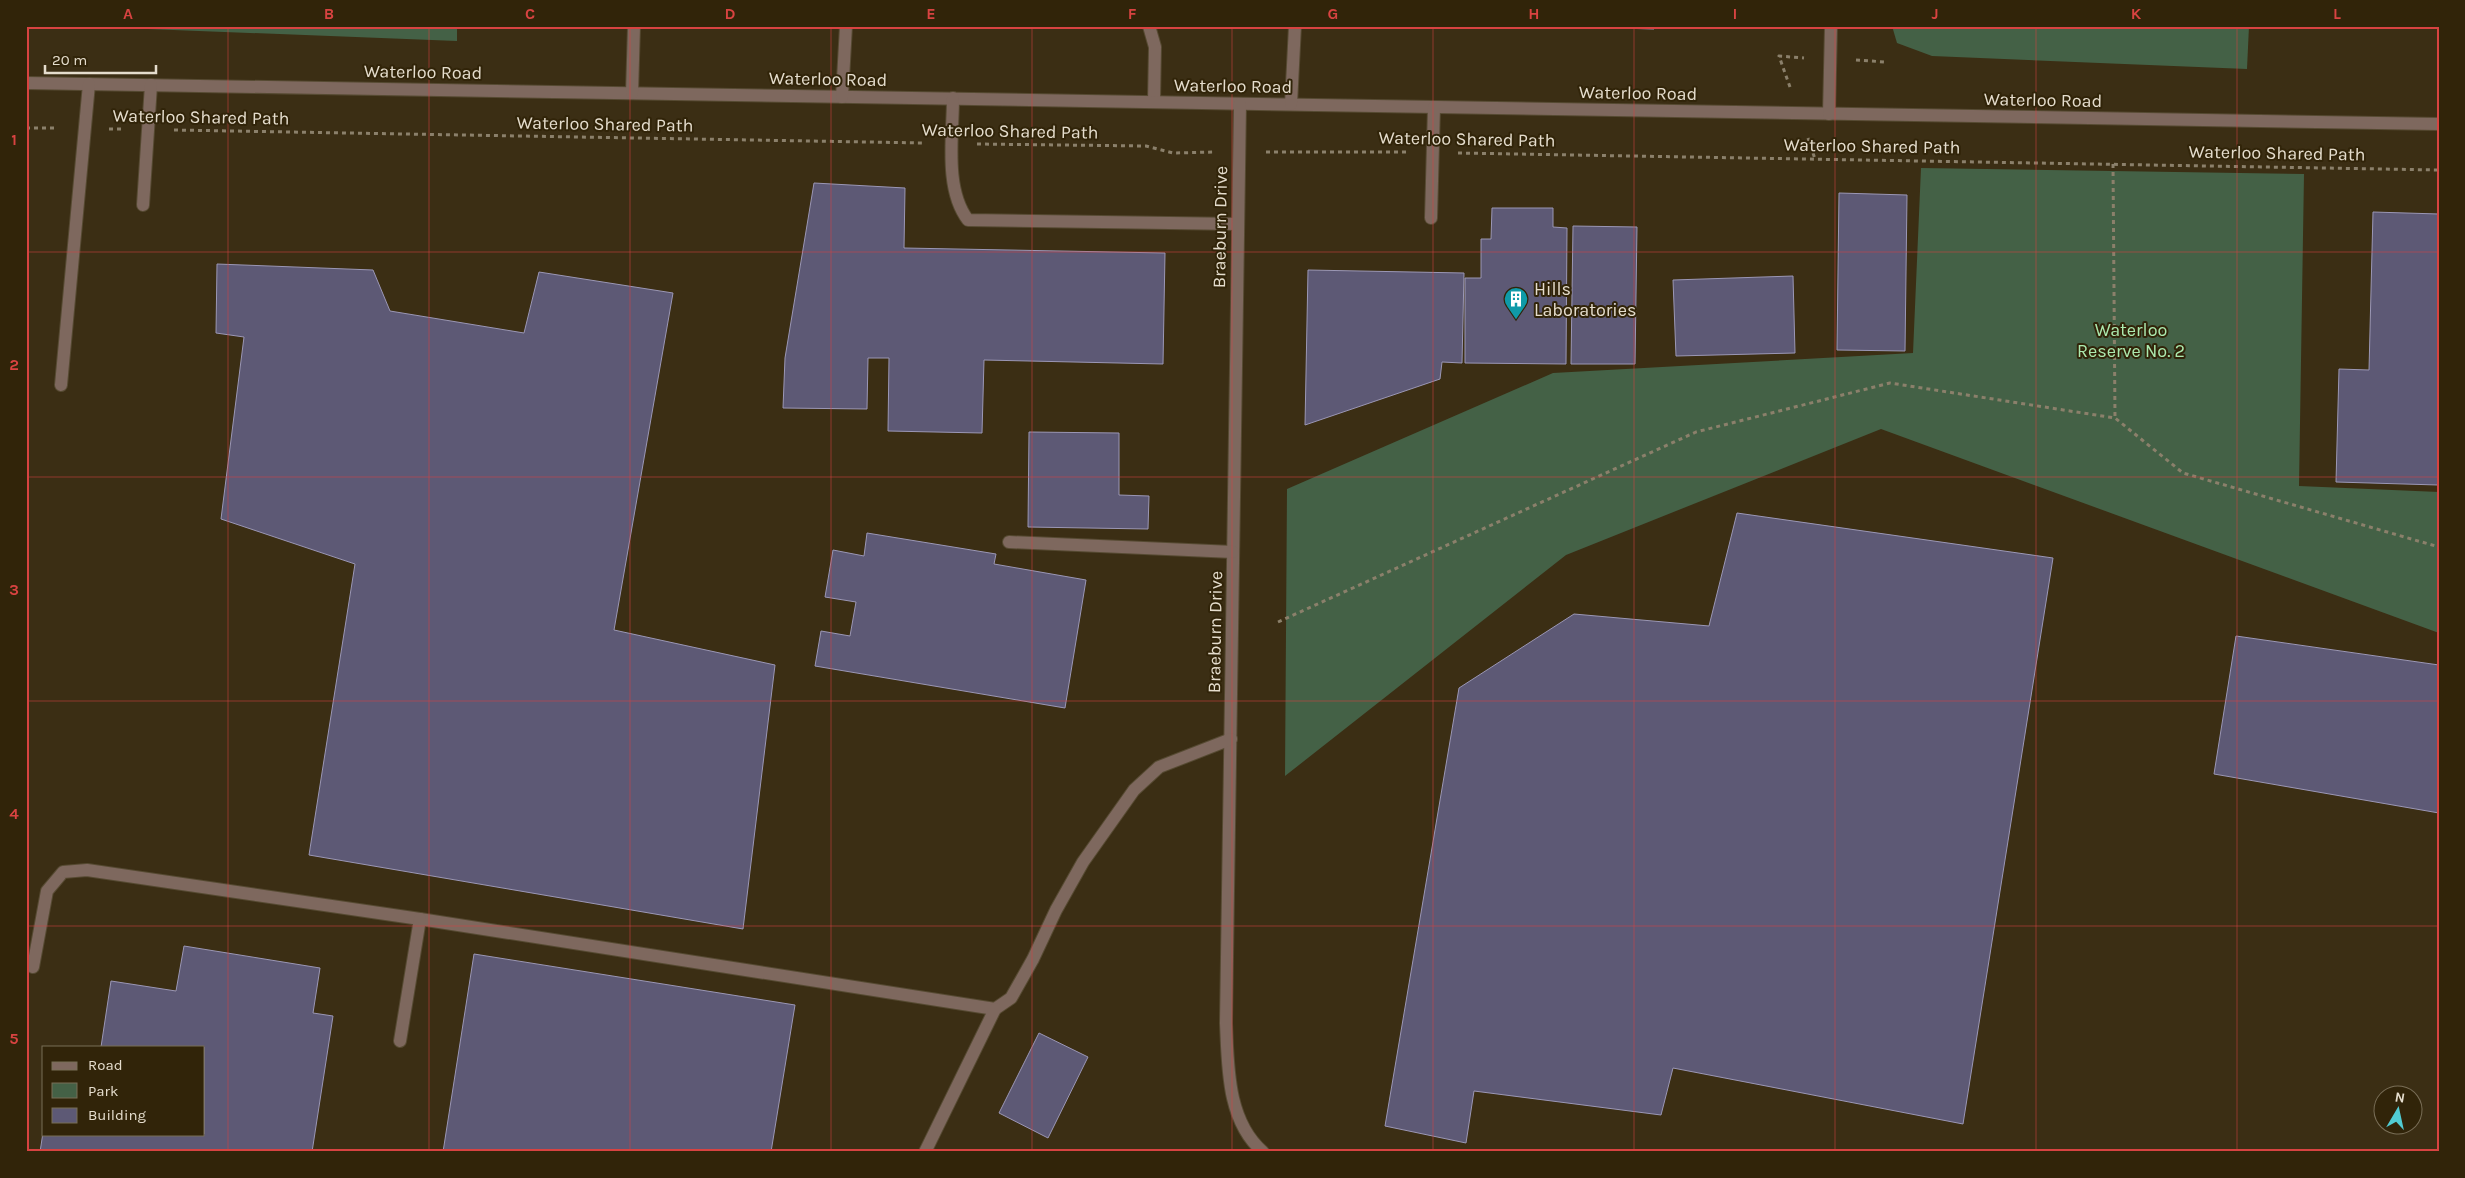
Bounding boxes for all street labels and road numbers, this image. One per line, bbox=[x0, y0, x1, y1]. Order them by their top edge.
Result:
street label: Waterloo Road bbox=[364, 60, 482, 84]
street label: Waterloo Road bbox=[769, 67, 887, 91]
street label: Waterloo Road bbox=[1174, 74, 1292, 98]
street label: Waterloo Road bbox=[1579, 81, 1697, 105]
street label: Waterloo Road bbox=[1984, 88, 2102, 112]
street label: Waterloo Shared Path bbox=[112, 104, 290, 130]
street label: Waterloo Shared Path bbox=[516, 111, 694, 137]
street label: Waterloo Shared Path bbox=[921, 118, 1099, 144]
street label: Waterloo Shared Path bbox=[1378, 126, 1556, 152]
street label: Waterloo Shared Path bbox=[1783, 133, 1961, 159]
street label: Waterloo Shared Path bbox=[2188, 140, 2366, 166]
street label: Braeburn Drive bbox=[1208, 166, 1232, 288]
street label: Braeburn Drive bbox=[1203, 571, 1227, 693]

